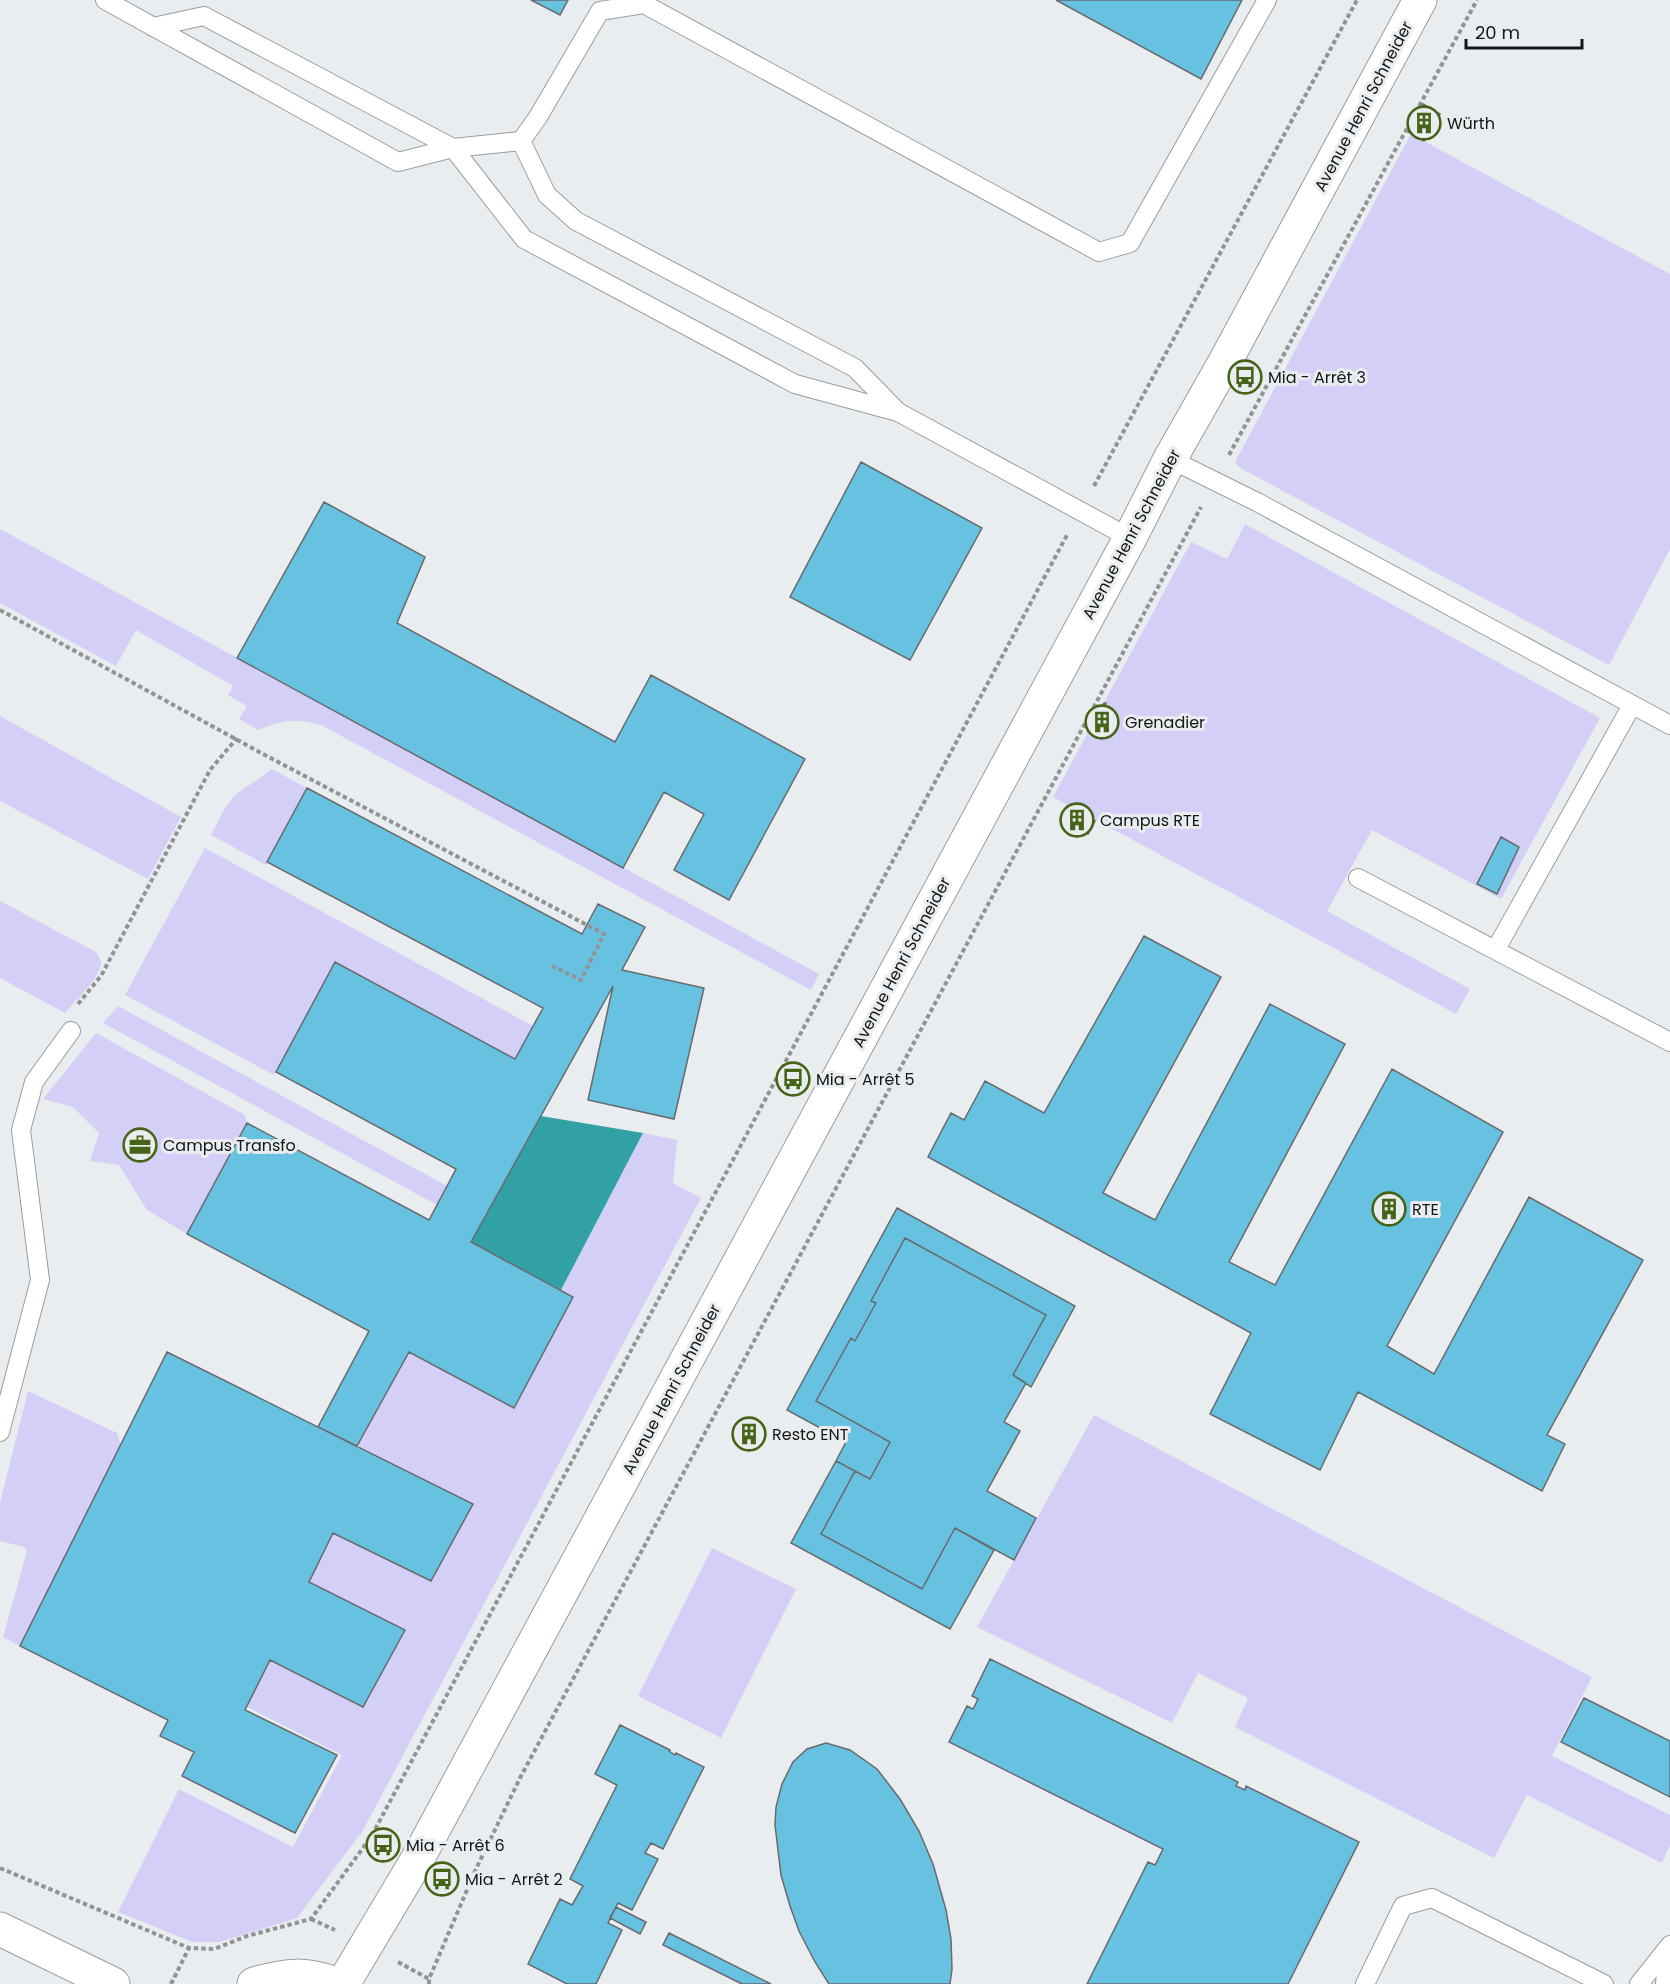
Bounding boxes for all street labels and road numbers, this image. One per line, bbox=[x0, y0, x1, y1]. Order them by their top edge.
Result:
street label: Avenue Henri Schneider bbox=[1309, 17, 1418, 195]
street label: Avenue Henri Schneider bbox=[1077, 445, 1186, 623]
street label: Avenue Henri Schneider bbox=[847, 873, 956, 1051]
street label: Avenue Henri Schneider bbox=[617, 1300, 726, 1478]

